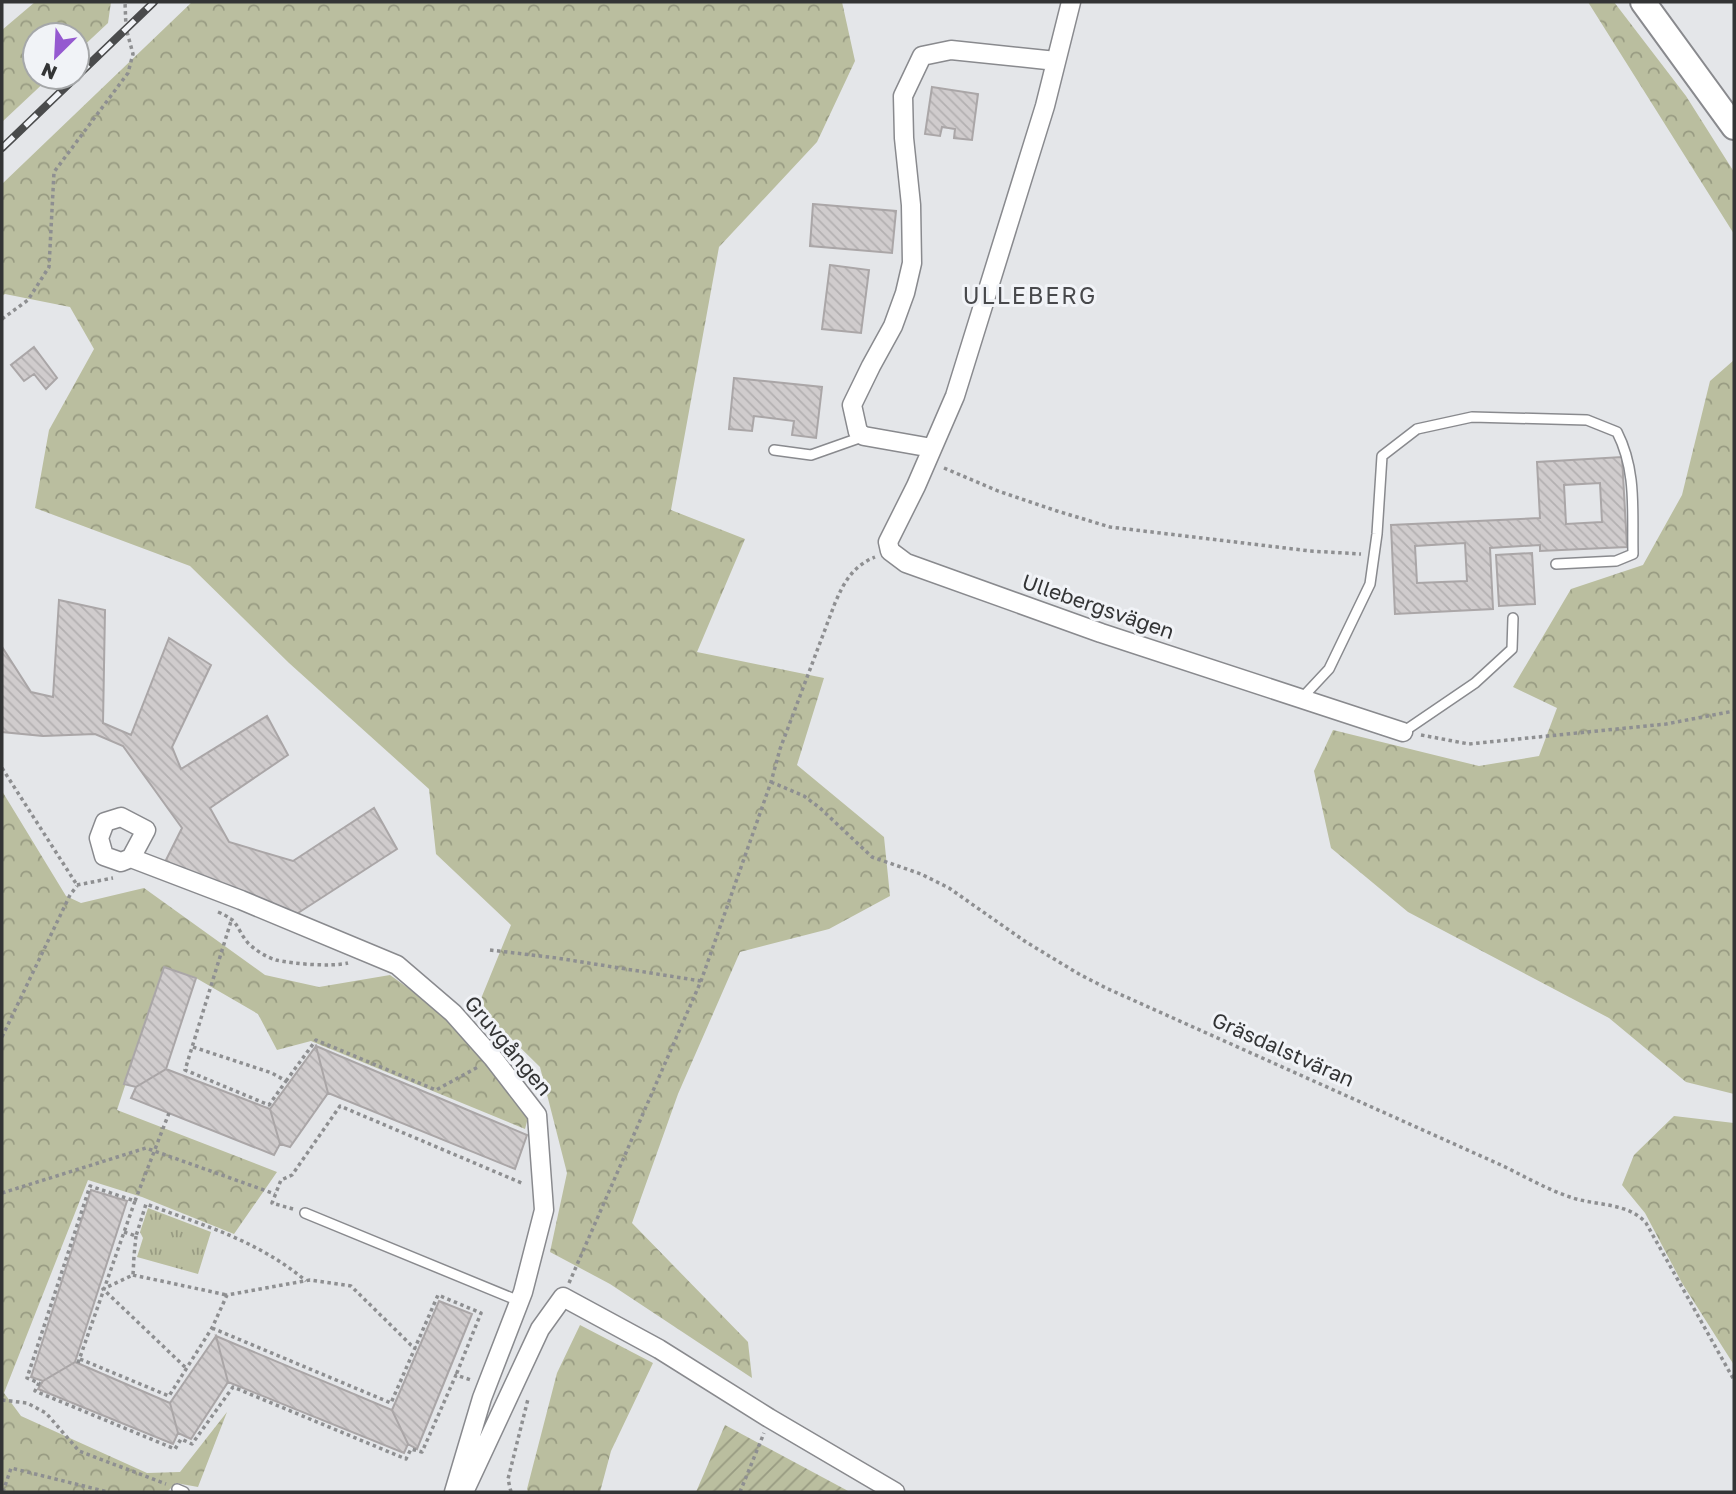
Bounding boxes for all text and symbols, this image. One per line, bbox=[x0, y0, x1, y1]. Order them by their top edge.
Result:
north arrow bbox=[21, 21, 91, 91]
text: N bbox=[38, 59, 60, 85]
district label: ULLEBERG bbox=[963, 281, 1097, 309]
street label: Ullebergsvägen bbox=[1019, 568, 1178, 644]
street label: Gruvgången bbox=[459, 990, 558, 1101]
street label: Gräsdalstväran bbox=[1208, 1006, 1359, 1092]

